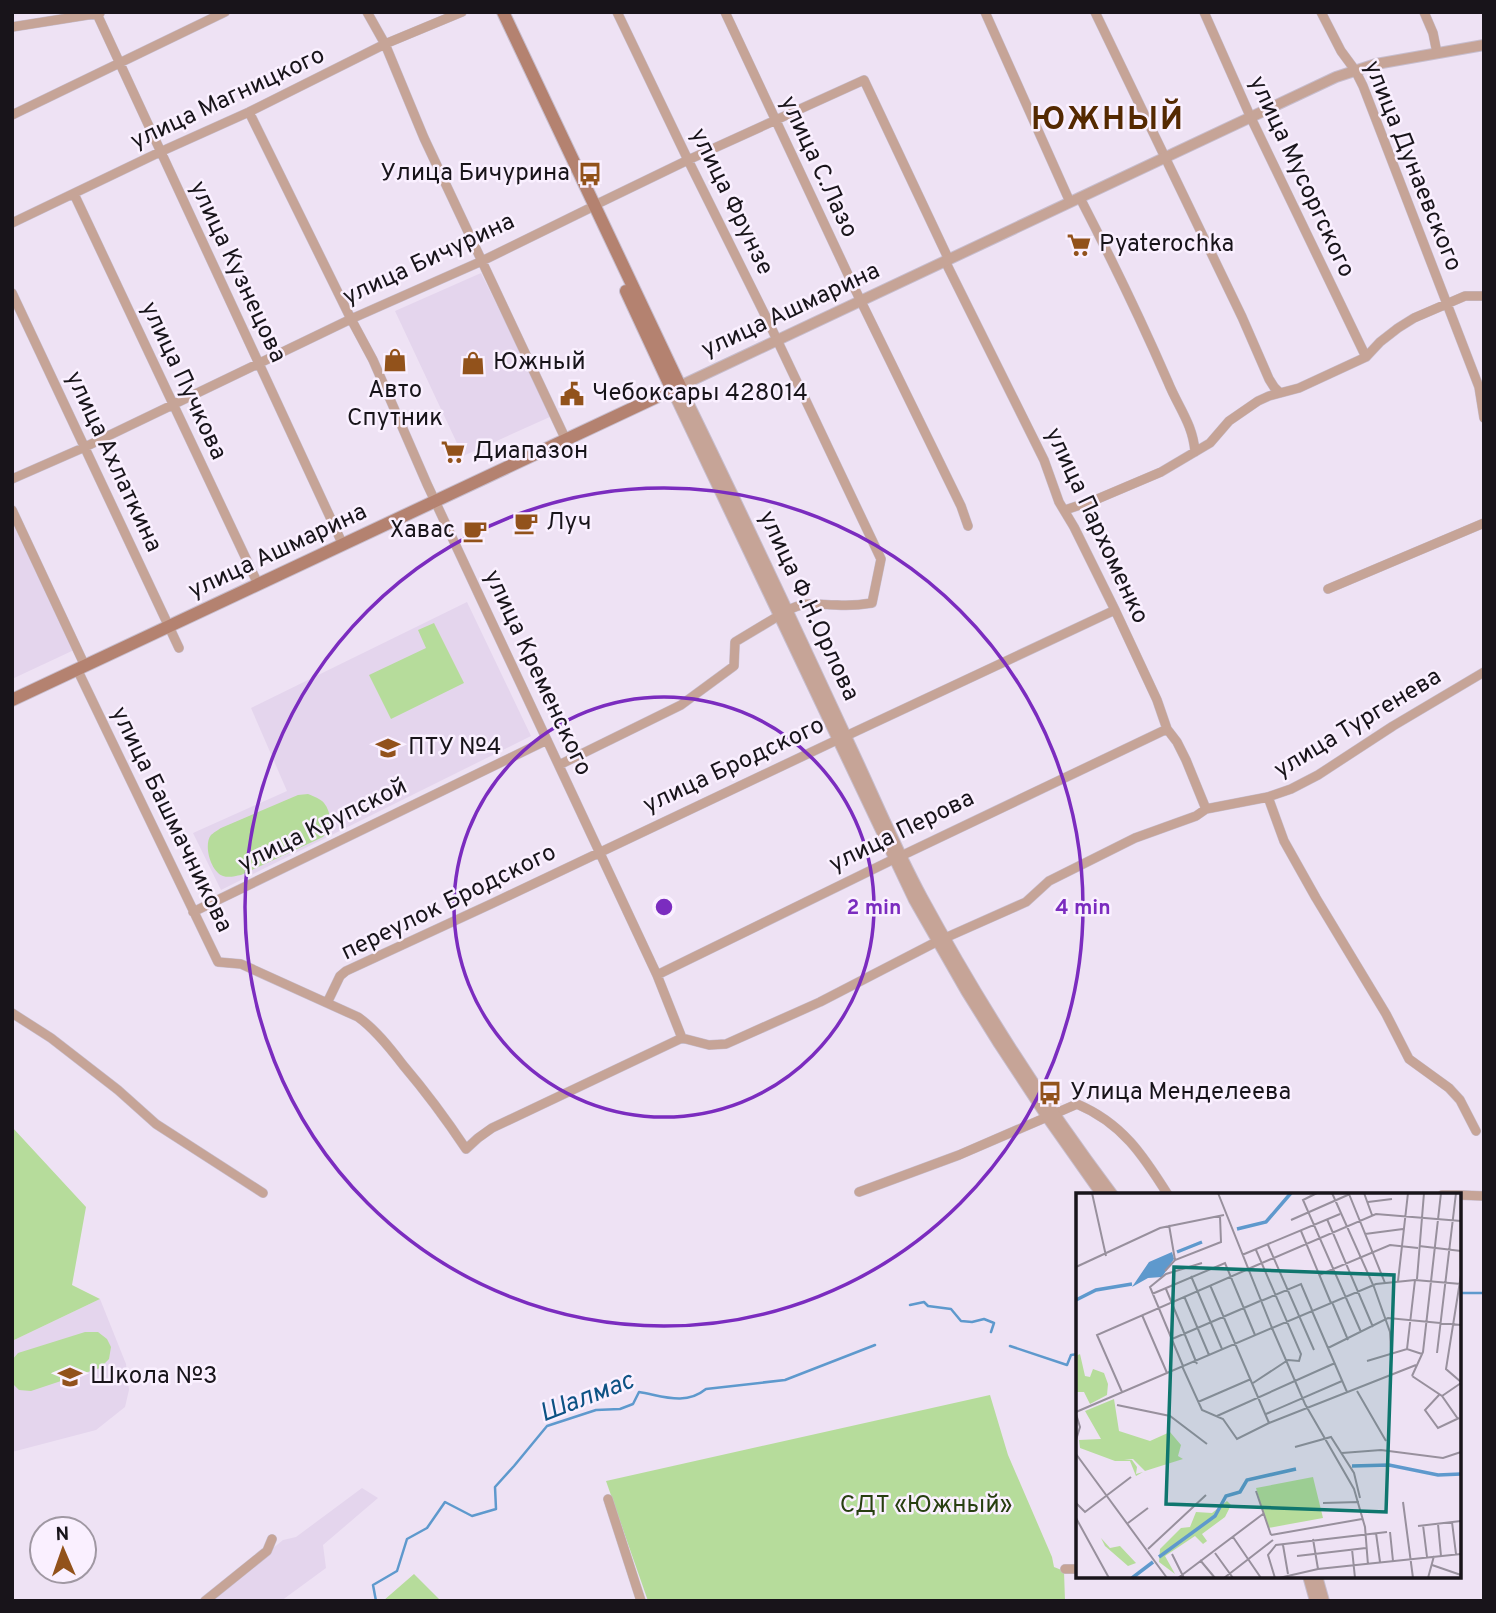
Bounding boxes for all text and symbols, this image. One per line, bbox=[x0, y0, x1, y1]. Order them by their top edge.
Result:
street label: улица Магницкого bbox=[126, 41, 330, 157]
street label: улица Дунаевского bbox=[1356, 56, 1468, 276]
street label: улица Мусоргского bbox=[1241, 71, 1361, 283]
street label: улица С.Лазо bbox=[772, 91, 864, 243]
district label: ЮЖНЫЙ bbox=[1031, 98, 1185, 141]
street label: улица Фрунзе bbox=[682, 124, 780, 280]
place label: Улица Бичурина bbox=[380, 159, 570, 189]
bus stop icon: Улица Бичурина bbox=[576, 160, 604, 188]
street label: улица Кузнецова bbox=[182, 176, 292, 368]
street label: улица Бичурина bbox=[338, 207, 520, 313]
place label: Pyaterochka bbox=[1099, 230, 1234, 260]
supermarket icon: Pyaterochka bbox=[1065, 231, 1093, 259]
street label: улица Ашмарина bbox=[697, 256, 885, 366]
street label: улица Пучкова bbox=[133, 297, 233, 465]
shop icon: Авто Спутник bbox=[381, 346, 409, 374]
place label: Южный bbox=[493, 348, 586, 378]
shop icon: Южный bbox=[459, 349, 487, 377]
street label: улица Ахлаткина bbox=[58, 367, 168, 557]
place label: Авто Спутник bbox=[347, 376, 443, 434]
place label: Чебоксары 428014 bbox=[592, 379, 808, 409]
public building icon: Чебоксары 428014 bbox=[558, 380, 586, 408]
street label: улица Пархоменко bbox=[1037, 423, 1155, 629]
place label: Диапазон bbox=[473, 437, 588, 467]
supermarket icon: Диапазон bbox=[439, 438, 467, 466]
street label: улица Ашмарина bbox=[184, 497, 372, 607]
street label: улица Ф.Н.Орлова bbox=[751, 506, 865, 706]
place label: Луч bbox=[546, 508, 591, 538]
cafe icon: Луч bbox=[512, 509, 540, 537]
place label: Хавас bbox=[390, 516, 455, 546]
cafe icon: Хавас bbox=[461, 517, 489, 545]
street label: улица Кременского bbox=[476, 565, 598, 781]
street label: улица Тургенева bbox=[1269, 662, 1447, 786]
street label: улица Башмачникова bbox=[103, 702, 239, 938]
street label: улица Бродского bbox=[639, 711, 829, 821]
place label: ПТУ №4 bbox=[408, 733, 502, 763]
school or university icon: ПТУ №4 bbox=[374, 734, 402, 762]
street label: улица Крупской bbox=[234, 772, 412, 880]
street label: улица Перова bbox=[825, 784, 979, 880]
street label: переулок Бродского bbox=[337, 838, 561, 968]
centre of rings bbox=[652, 895, 676, 919]
text: 2 min bbox=[847, 895, 901, 922]
text: 4 min bbox=[1055, 895, 1111, 922]
place label: Улица Менделеева bbox=[1070, 1078, 1291, 1108]
bus stop icon: Улица Менделеева bbox=[1036, 1079, 1064, 1107]
inset map bbox=[1076, 1193, 1461, 1578]
place label: Школа №3 bbox=[90, 1362, 218, 1392]
school or university icon: Школа №3 bbox=[56, 1363, 84, 1391]
water label: Шалмас bbox=[535, 1365, 639, 1431]
park label: СДТ «Южный» bbox=[840, 1491, 1012, 1521]
north arrow bbox=[28, 1515, 98, 1585]
text: N bbox=[55, 1523, 70, 1547]

